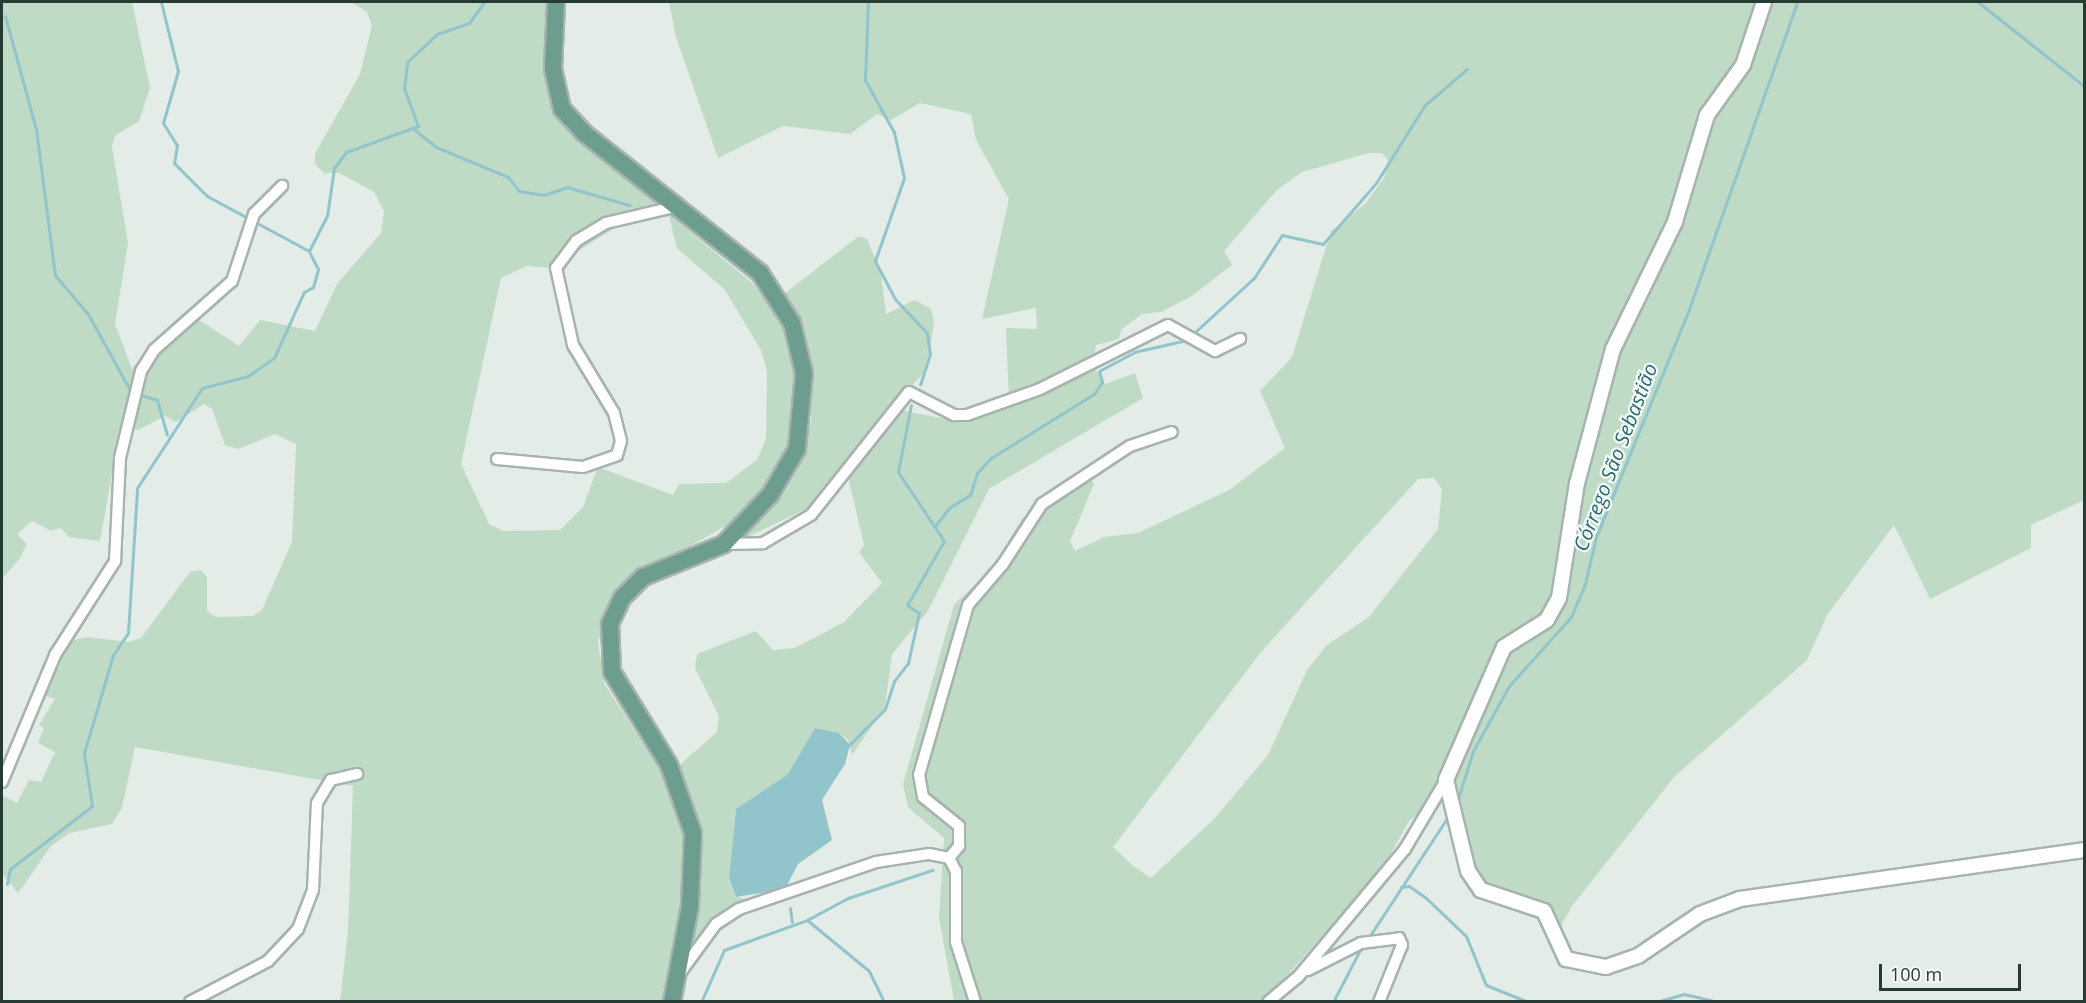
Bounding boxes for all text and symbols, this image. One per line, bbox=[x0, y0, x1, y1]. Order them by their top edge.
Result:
water label: Córrego São Sebastião bbox=[1568, 360, 1662, 554]
scale bar bbox=[1882, 952, 2024, 990]
text: 100 m bbox=[1890, 962, 1942, 986]

